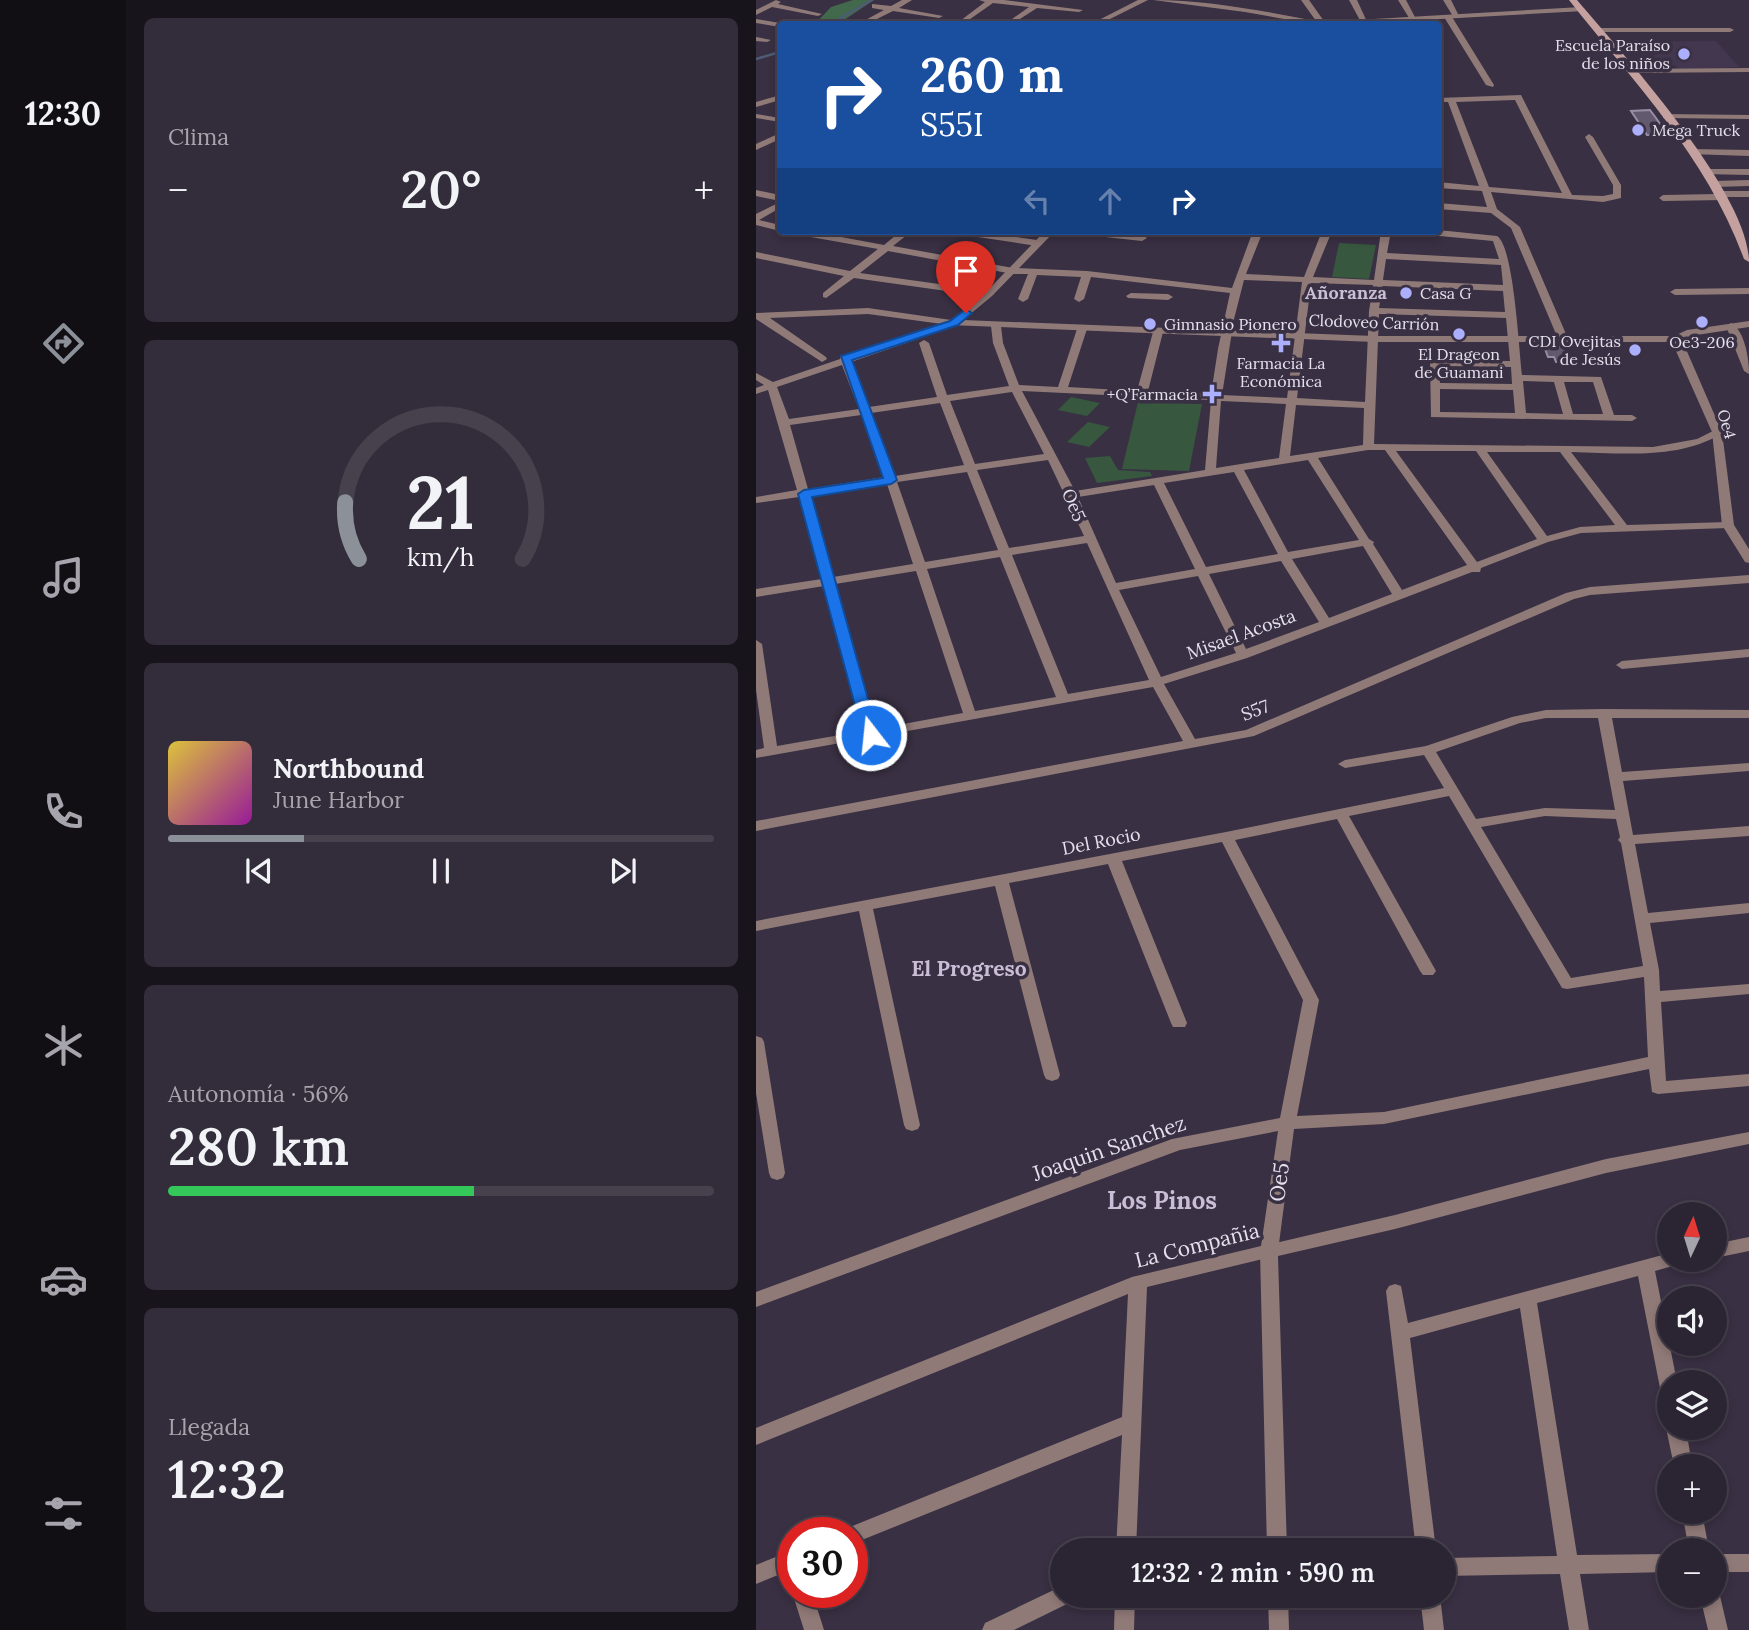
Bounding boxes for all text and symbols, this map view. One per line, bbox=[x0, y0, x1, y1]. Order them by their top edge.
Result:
place label: Escuela Paraíso de los niños bbox=[1555, 35, 1670, 73]
text: 260 m bbox=[920, 43, 1063, 105]
marker: Escuela Paraíso de los niños bbox=[1676, 46, 1692, 62]
icon: right bbox=[805, 49, 896, 140]
text: 12:30 bbox=[25, 93, 101, 134]
text: S55I bbox=[920, 104, 984, 145]
place label: Mega Truck bbox=[1652, 120, 1741, 140]
text: Clima bbox=[168, 122, 229, 151]
marker: Mega Truck bbox=[1630, 122, 1646, 138]
text: 20° bbox=[401, 156, 481, 222]
text: − bbox=[168, 166, 188, 214]
text: + bbox=[694, 166, 714, 214]
icon: left bbox=[1018, 182, 1056, 220]
icon: ahead bbox=[1091, 182, 1129, 220]
icon: right bbox=[1164, 182, 1202, 220]
pin bbox=[936, 241, 996, 313]
icon: arrive bbox=[947, 252, 985, 290]
district label: Añoranza bbox=[1305, 281, 1387, 304]
place label: Casa G bbox=[1420, 283, 1472, 303]
marker: Casa G bbox=[1398, 285, 1414, 301]
street label: Clodoveo Carrión bbox=[1308, 310, 1440, 334]
place label: Gimnasio Pionero bbox=[1164, 314, 1297, 334]
marker: Oe3-206 bbox=[1694, 314, 1710, 330]
marker: Gimnasio Pionero bbox=[1142, 316, 1158, 332]
icon: directions bbox=[39, 319, 88, 368]
marker: El Drageon de Guamani bbox=[1451, 326, 1467, 342]
place label: CDI Ovejitas de Jesús bbox=[1528, 331, 1621, 369]
place label: Oe3-206 bbox=[1669, 332, 1735, 352]
marker: Farmacia La Económica bbox=[1273, 335, 1289, 351]
marker: CDI Ovejitas de Jesús bbox=[1627, 342, 1643, 358]
place label: El Drageon de Guamani bbox=[1414, 344, 1504, 382]
place label: Farmacia La Económica bbox=[1236, 353, 1326, 391]
place label: +Q’Farmacia bbox=[1107, 384, 1198, 404]
marker: +Q’Farmacia bbox=[1204, 386, 1220, 402]
street label: Oe4 bbox=[1713, 407, 1741, 442]
text: 21 bbox=[407, 456, 475, 549]
street label: Oe5 bbox=[1057, 485, 1091, 525]
text: km/h bbox=[407, 540, 475, 572]
icon: music bbox=[39, 553, 88, 602]
street label: Misael Acosta bbox=[1183, 604, 1299, 664]
street label: S57 bbox=[1238, 694, 1272, 726]
position arrow bbox=[834, 698, 908, 772]
text: Northbound bbox=[273, 752, 424, 785]
text: June Harbor bbox=[273, 785, 404, 814]
icon: phone bbox=[39, 787, 88, 836]
street label: Del Rocio bbox=[1060, 822, 1142, 860]
icon: previous bbox=[240, 852, 278, 890]
icon: pause bbox=[422, 852, 460, 890]
icon: next bbox=[604, 852, 642, 890]
district label: El Progreso bbox=[911, 955, 1027, 982]
icon: climate bbox=[39, 1021, 88, 1070]
text: Autonomía · 56% bbox=[168, 1079, 348, 1108]
street label: Joaquin Sanchez bbox=[1028, 1109, 1189, 1187]
text: 280 km bbox=[168, 1113, 349, 1179]
street label: Oe5 bbox=[1263, 1161, 1295, 1203]
district label: Los Pinos bbox=[1107, 1185, 1217, 1216]
north arrow bbox=[1657, 1202, 1727, 1272]
map controls bbox=[1657, 1202, 1727, 1608]
street label: La Compañia bbox=[1132, 1216, 1262, 1274]
icon: car bbox=[39, 1255, 88, 1304]
button: sound bbox=[1657, 1286, 1727, 1356]
button: layers bbox=[1657, 1370, 1727, 1440]
text: Llegada bbox=[168, 1412, 250, 1441]
text: 12:32 bbox=[168, 1446, 286, 1512]
button: + bbox=[1657, 1454, 1727, 1524]
icon: filters bbox=[39, 1489, 88, 1538]
speed limit sign: 30 bbox=[777, 1517, 868, 1608]
button: − bbox=[1657, 1538, 1727, 1608]
text: 12:32 · 2 min · 590 m bbox=[1131, 1556, 1375, 1589]

